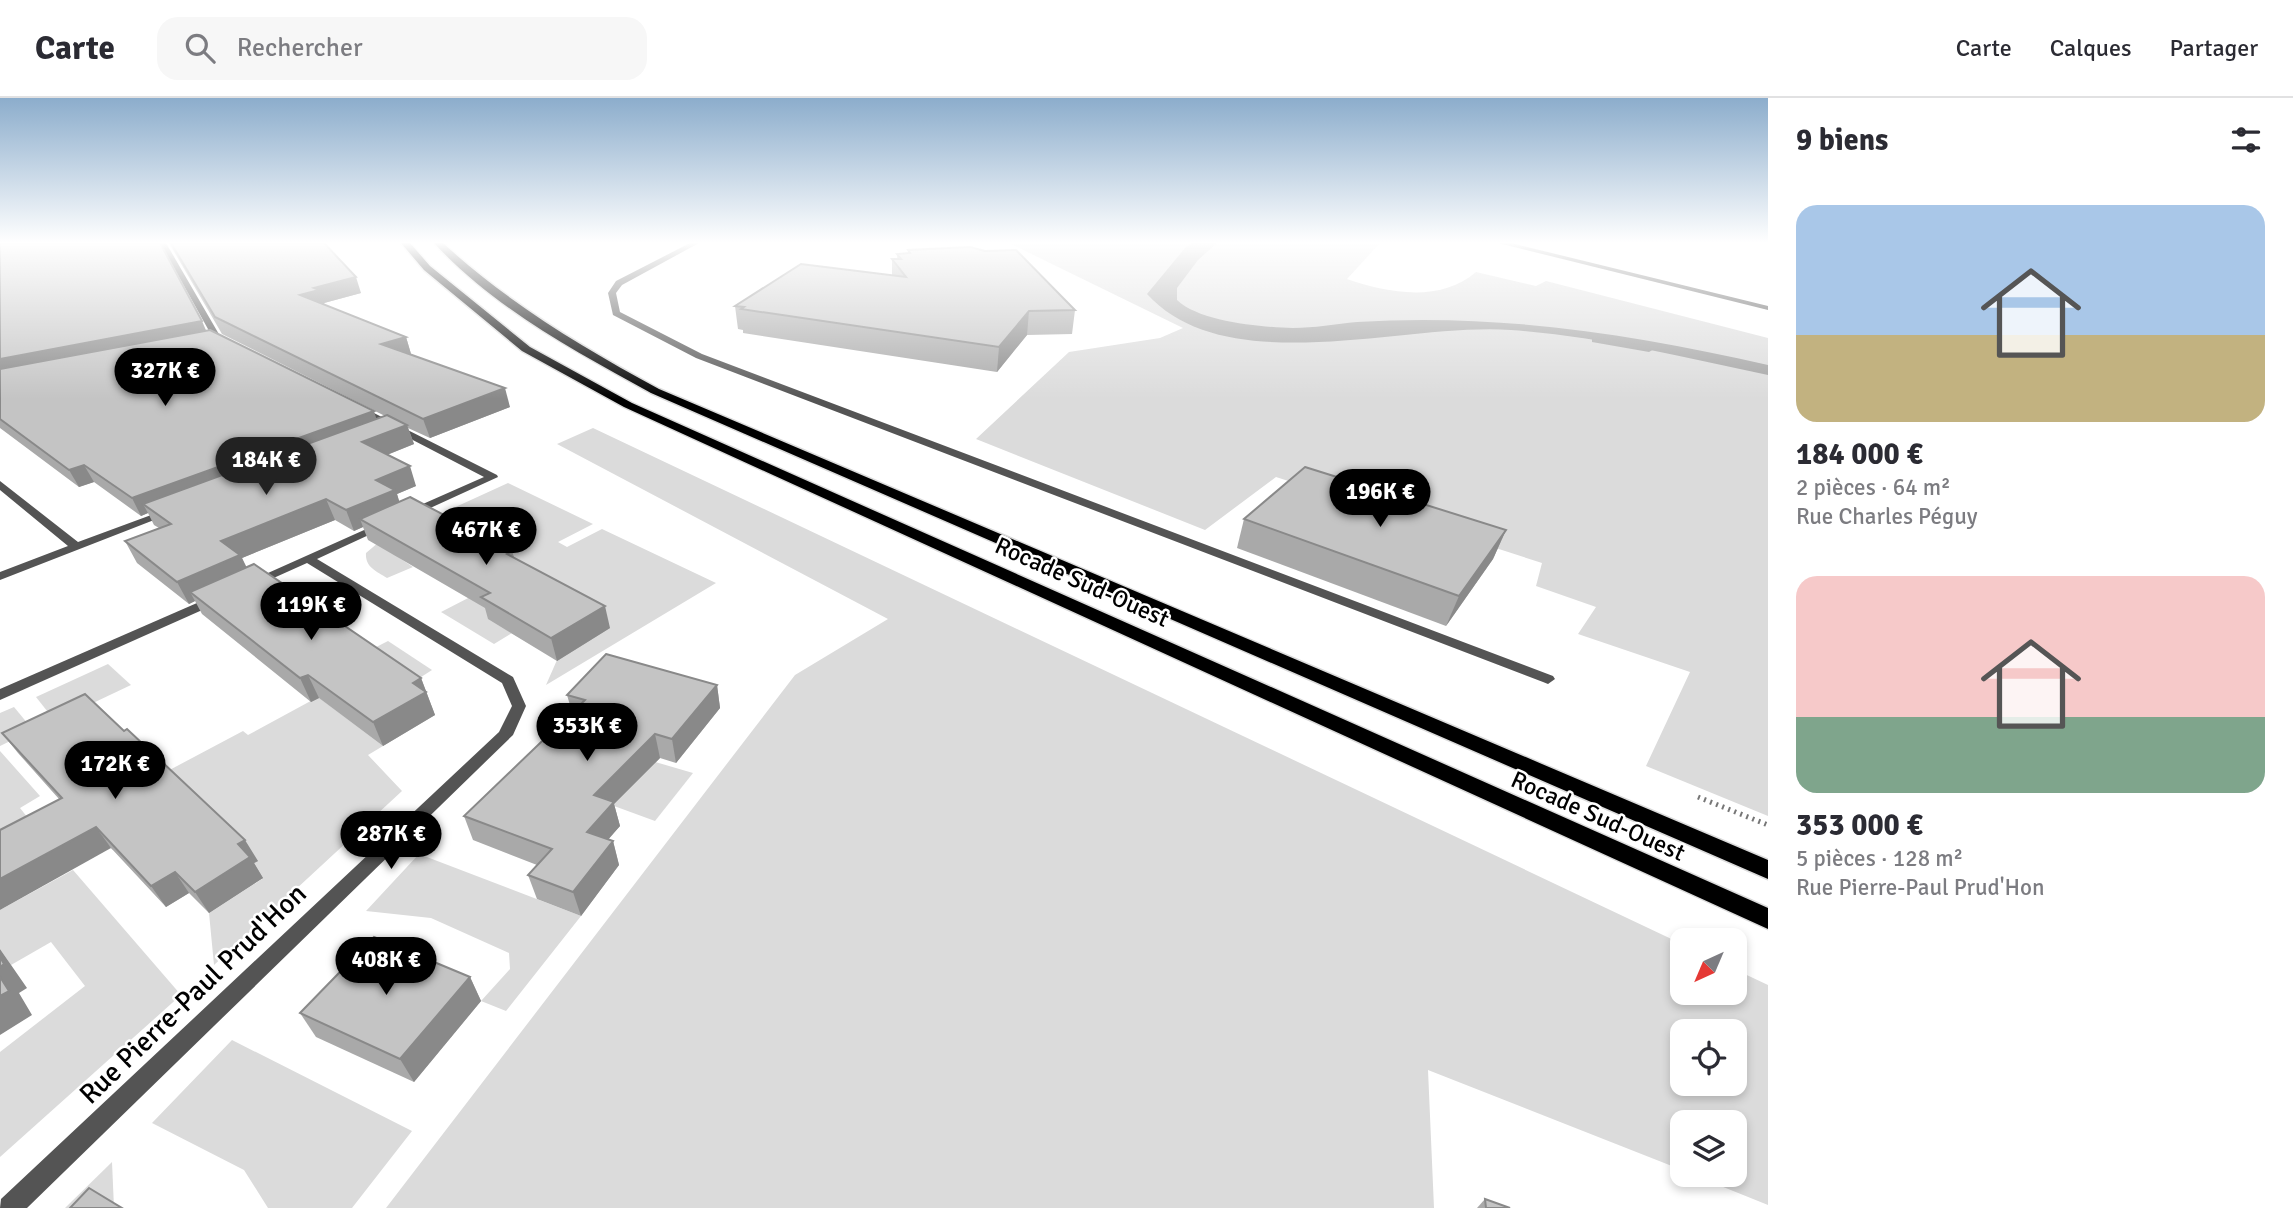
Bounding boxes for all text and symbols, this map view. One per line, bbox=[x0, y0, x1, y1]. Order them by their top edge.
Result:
search box bbox=[157, 17, 647, 80]
text: Carte bbox=[35, 28, 115, 69]
icon: search bbox=[181, 29, 219, 67]
text: Rechercher bbox=[237, 32, 363, 64]
text: Carte bbox=[1956, 33, 2012, 63]
text: Calques bbox=[2050, 33, 2131, 63]
text: Partager bbox=[2169, 33, 2258, 63]
icon: filters bbox=[2227, 121, 2265, 159]
text: 9 biens bbox=[1796, 122, 1888, 159]
icon: home bbox=[1968, 250, 2094, 376]
pin: 327K € bbox=[108, 348, 222, 408]
text: 327K € bbox=[130, 356, 200, 385]
text: 184 000 € bbox=[1796, 436, 1923, 473]
pin: 184K € bbox=[209, 438, 323, 497]
text: 184K € bbox=[231, 445, 301, 474]
pin: 196K € bbox=[1323, 470, 1437, 529]
text: 2 pièces · 64 m² bbox=[1796, 473, 1951, 502]
text: 196K € bbox=[1345, 477, 1415, 506]
text: Rue Charles Péguy bbox=[1796, 502, 1978, 531]
pin: 467K € bbox=[429, 508, 543, 567]
text: 467K € bbox=[451, 515, 521, 544]
street label: Rocade Sud-Ouest bbox=[990, 530, 1174, 634]
pin: 119K € bbox=[254, 582, 368, 642]
text: 119K € bbox=[276, 590, 346, 619]
icon: home bbox=[1968, 621, 2094, 747]
pin: 353K € bbox=[530, 704, 644, 763]
text: 353K € bbox=[552, 711, 622, 740]
pin: 172K € bbox=[58, 742, 172, 801]
text: 172K € bbox=[80, 749, 150, 778]
street label: Rocade Sud-Ouest bbox=[1506, 764, 1690, 868]
text: 353 000 € bbox=[1796, 807, 1923, 844]
pin: 287K € bbox=[334, 812, 448, 871]
text: 287K € bbox=[356, 819, 426, 848]
text: 5 pièces · 128 m² bbox=[1796, 844, 1963, 873]
text: Rue Pierre-Paul Prud'Hon bbox=[1796, 873, 2045, 902]
street label: Rue Pierre-Paul Prud'Hon bbox=[72, 877, 314, 1111]
north arrow bbox=[1670, 928, 1746, 1004]
map controls bbox=[1670, 928, 1747, 1187]
pin: 408K € bbox=[329, 937, 443, 997]
text: 408K € bbox=[351, 945, 421, 974]
button: locate bbox=[1670, 1019, 1747, 1096]
button: layers bbox=[1670, 1110, 1747, 1187]

